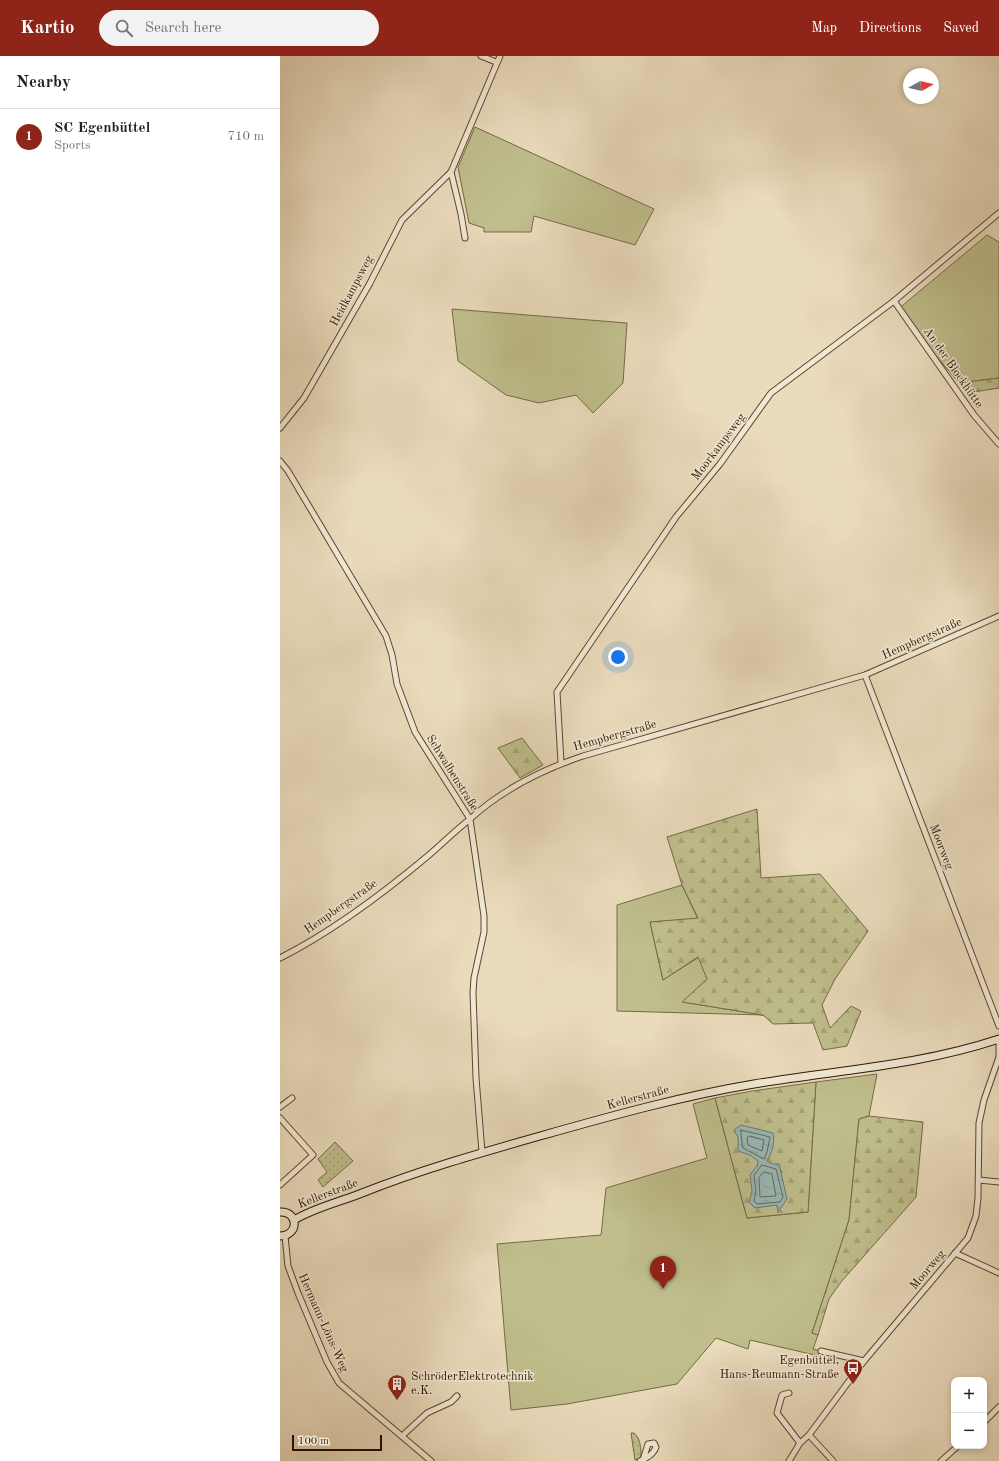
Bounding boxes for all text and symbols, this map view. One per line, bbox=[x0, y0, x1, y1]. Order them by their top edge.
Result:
search box bbox=[99, 10, 379, 46]
icon: search bbox=[113, 17, 135, 39]
text: Kartio bbox=[20, 19, 75, 38]
text: Search here bbox=[145, 21, 221, 36]
text: Map bbox=[811, 21, 837, 35]
text: Directions bbox=[859, 21, 921, 35]
text: Saved bbox=[943, 21, 979, 35]
north arrow bbox=[903, 68, 939, 104]
text: Nearby bbox=[16, 74, 71, 91]
text: SC Egenbüttel bbox=[54, 121, 150, 136]
text: 1 bbox=[25, 130, 33, 143]
text: 710 m bbox=[227, 130, 264, 143]
text: Sports bbox=[54, 139, 91, 152]
street label: Heidkampsweg bbox=[328, 253, 376, 328]
street label: An der Blockhütte bbox=[921, 326, 985, 411]
street label: Moorkampsweg bbox=[690, 411, 748, 483]
street label: Hempbergstraße bbox=[880, 616, 964, 662]
your location bbox=[608, 647, 628, 667]
street label: Hempbergstraße bbox=[572, 718, 658, 754]
street label: Schwalbenstraße bbox=[424, 733, 481, 814]
street label: Moorweg bbox=[927, 823, 955, 872]
street label: Hempbergstraße bbox=[302, 877, 380, 937]
street label: Kellerstraße bbox=[606, 1084, 671, 1112]
street label: Kellerstraße bbox=[296, 1177, 360, 1211]
street label: Moorweg bbox=[908, 1248, 948, 1292]
pin: 1 bbox=[650, 1256, 676, 1289]
street label: Hermann-Löns-Weg bbox=[296, 1272, 350, 1375]
place label: Egenbüttel, Hans-Reumann-Straße bbox=[720, 1355, 839, 1381]
bus stop icon: Egenbüttel, Hans-Reumann-Straße bbox=[842, 1357, 864, 1385]
place label: SchröderElektrotechnik e.K. bbox=[411, 1371, 534, 1397]
building icon: SchröderElektrotechnik e.K. bbox=[386, 1373, 408, 1401]
map controls bbox=[951, 1377, 987, 1449]
button: + bbox=[951, 1377, 987, 1413]
button: − bbox=[951, 1413, 987, 1449]
scale bar bbox=[292, 1433, 382, 1452]
text: 100 m bbox=[298, 1436, 329, 1447]

